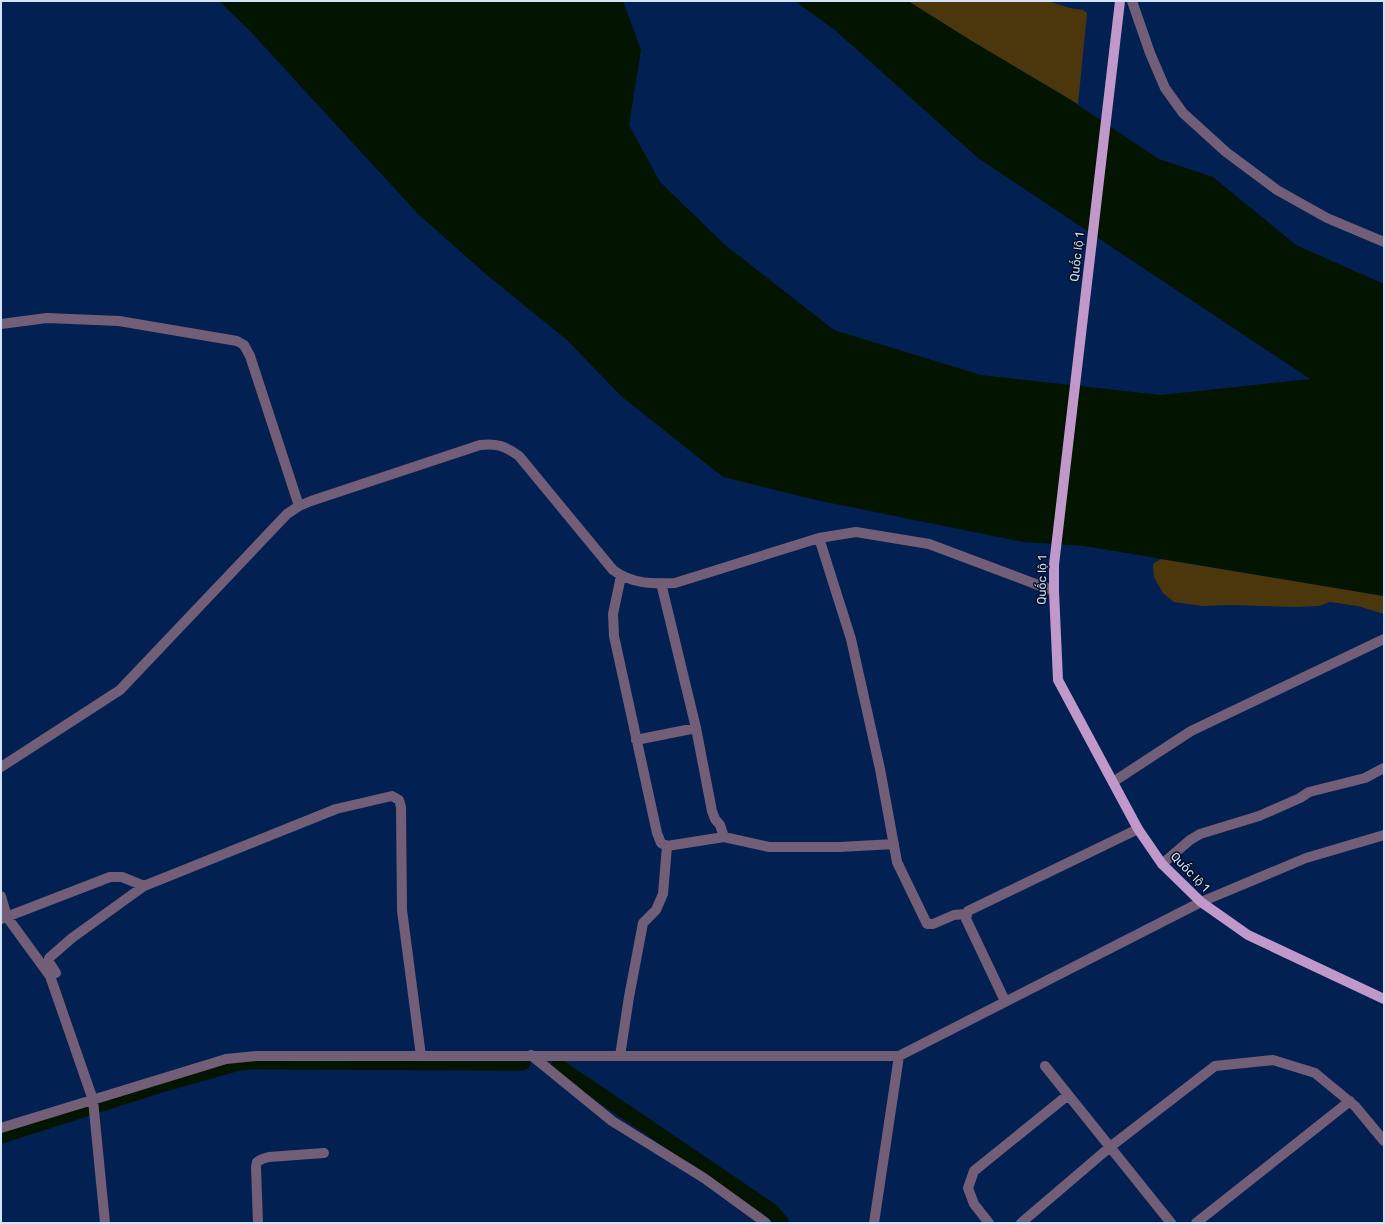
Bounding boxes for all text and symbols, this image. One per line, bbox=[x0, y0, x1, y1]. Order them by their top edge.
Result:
street label: Quốc lộ 1 bbox=[1066, 232, 1087, 282]
street label: Quốc lộ 1 bbox=[1034, 555, 1049, 605]
street label: Quốc lộ 1 bbox=[1168, 849, 1213, 895]

